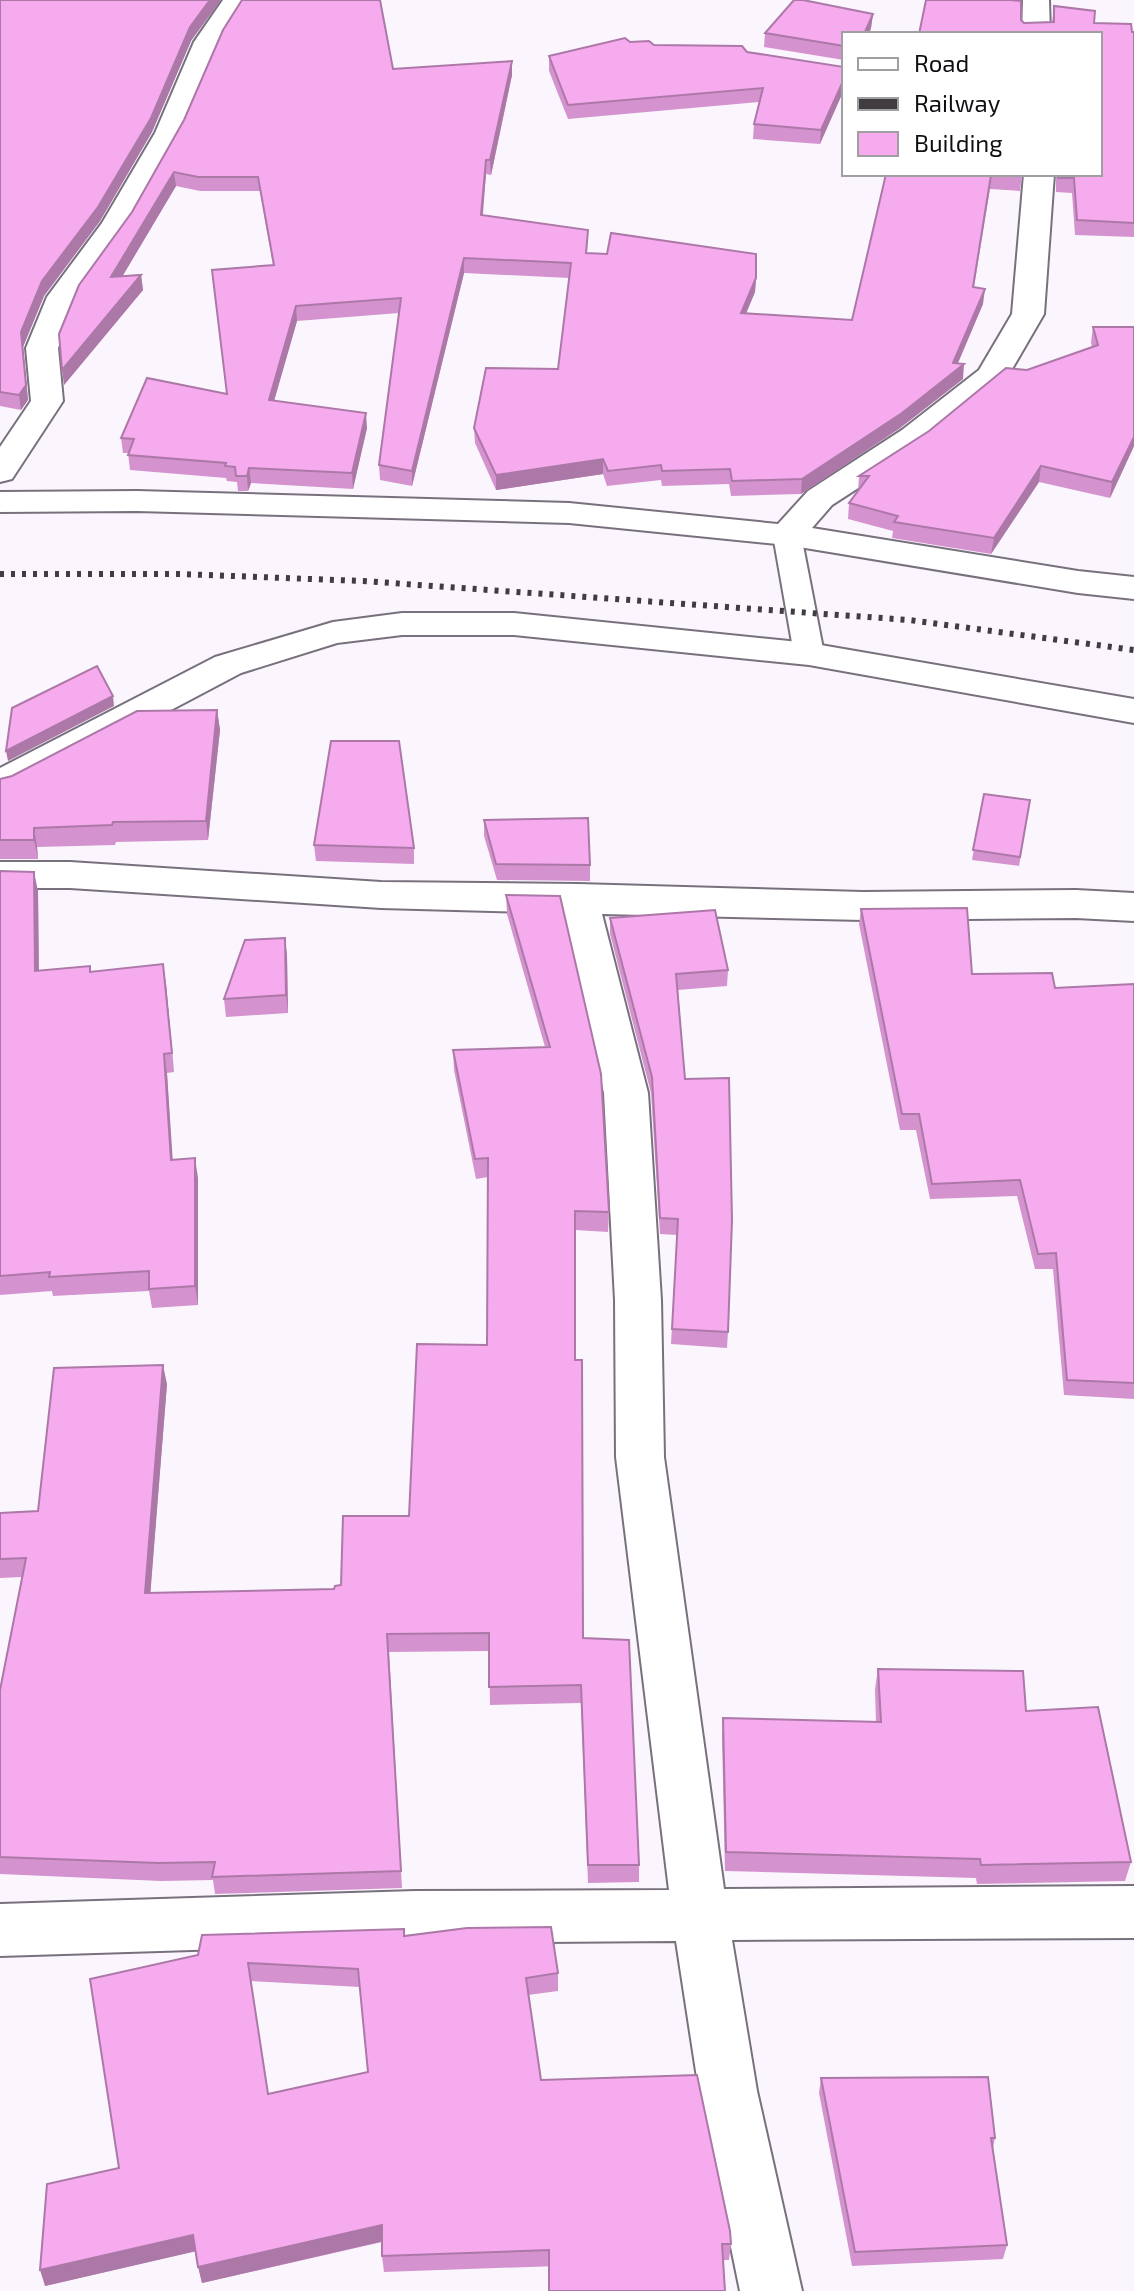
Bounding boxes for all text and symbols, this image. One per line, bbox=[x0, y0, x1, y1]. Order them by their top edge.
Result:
legend bbox=[842, 32, 1102, 176]
text: Road bbox=[914, 48, 969, 77]
text: Railway bbox=[914, 88, 1001, 117]
text: Building bbox=[914, 128, 1003, 157]

